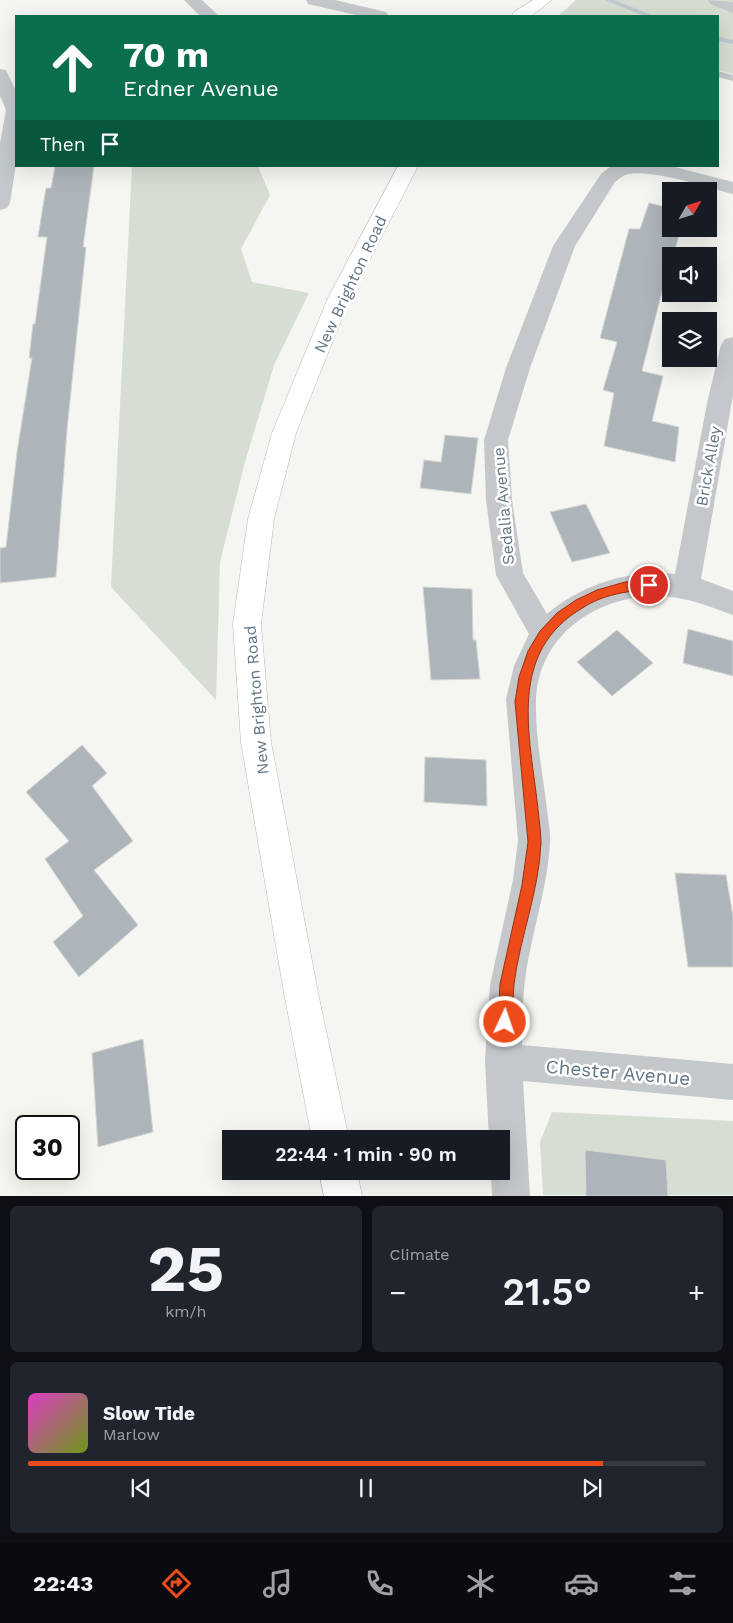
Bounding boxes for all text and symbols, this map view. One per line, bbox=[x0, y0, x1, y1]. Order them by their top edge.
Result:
text: 70 m bbox=[123, 34, 209, 76]
icon: ahead bbox=[40, 35, 105, 100]
text: Erdner Avenue bbox=[123, 76, 279, 101]
icon: arrive bbox=[96, 130, 124, 158]
text: Then bbox=[40, 133, 86, 156]
north arrow bbox=[662, 182, 718, 238]
map controls bbox=[662, 182, 717, 367]
street label: New Brighton Road bbox=[310, 212, 391, 356]
button: sound bbox=[662, 247, 717, 302]
button: layers bbox=[662, 312, 717, 367]
street label: Brick Alley bbox=[692, 424, 725, 508]
street label: Sedalia Avenue bbox=[489, 446, 518, 565]
pin bbox=[628, 564, 670, 606]
icon: arrive bbox=[635, 571, 663, 599]
street label: New Brighton Road bbox=[241, 625, 272, 775]
position arrow bbox=[478, 995, 530, 1047]
street label: Chester Avenue bbox=[545, 1055, 691, 1090]
speed limit sign: 30 bbox=[15, 1115, 80, 1180]
text: 22:44 · 1 min · 90 m bbox=[275, 1143, 457, 1166]
text: 25 bbox=[147, 1231, 224, 1307]
text: Climate bbox=[390, 1245, 450, 1264]
text: 21.5° bbox=[503, 1270, 592, 1314]
text: − bbox=[390, 1276, 406, 1309]
text: + bbox=[688, 1276, 705, 1309]
text: km/h bbox=[165, 1302, 206, 1321]
text: Slow Tide bbox=[103, 1402, 195, 1425]
text: Marlow bbox=[103, 1425, 160, 1444]
icon: previous bbox=[127, 1474, 155, 1502]
icon: pause bbox=[352, 1474, 380, 1502]
icon: next bbox=[578, 1474, 606, 1502]
icon: directions bbox=[159, 1566, 194, 1601]
icon: music bbox=[260, 1566, 295, 1601]
icon: phone bbox=[362, 1566, 397, 1601]
icon: climate bbox=[463, 1566, 498, 1601]
icon: car bbox=[564, 1566, 599, 1601]
icon: filters bbox=[665, 1566, 700, 1601]
text: 22:43 bbox=[33, 1571, 93, 1596]

